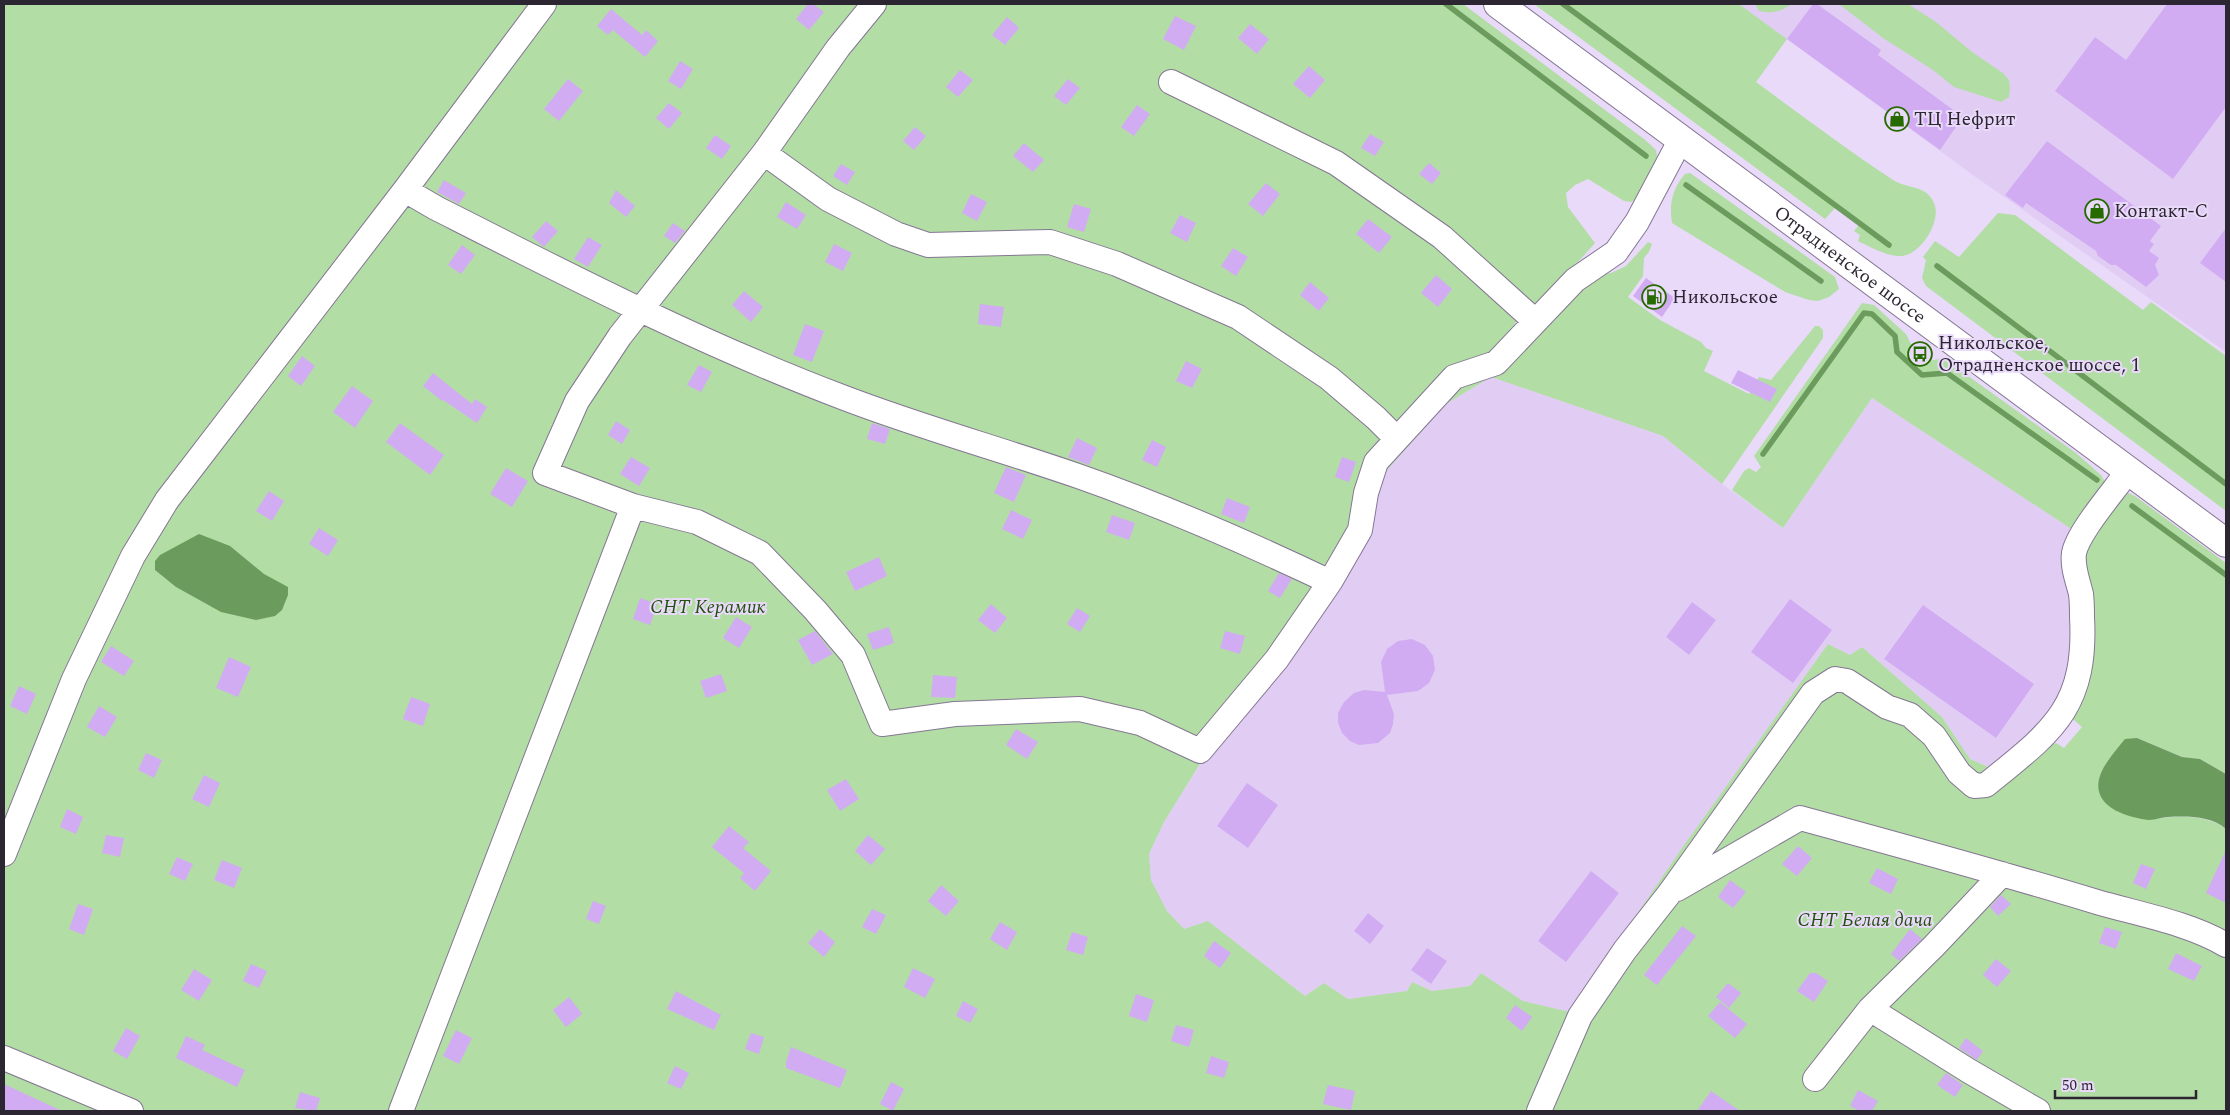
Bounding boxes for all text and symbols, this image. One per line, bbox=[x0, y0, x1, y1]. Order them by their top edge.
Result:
place label: ТЦ Нефрит bbox=[1914, 105, 2015, 134]
shop icon: ТЦ Нефрит bbox=[1884, 106, 1910, 132]
place label: Контакт-С bbox=[2114, 197, 2208, 226]
street label: Отрадненское шоссе bbox=[1768, 198, 1932, 331]
shop icon: Контакт-С bbox=[2084, 198, 2110, 224]
place label: Никольское bbox=[1672, 283, 1778, 312]
fuel station icon: Никольское bbox=[1641, 284, 1667, 310]
place label: Никольское, Отрадненское шоссе, 1 bbox=[1938, 329, 2140, 380]
bus stop icon: Никольское, Отрадненское шоссе, 1 bbox=[1907, 341, 1933, 367]
park label: СНТ Керамик bbox=[650, 593, 766, 622]
park label: СНТ Белая дача bbox=[1798, 906, 1933, 935]
scale bar bbox=[2055, 1068, 2196, 1100]
text: 50 m bbox=[2062, 1074, 2094, 1097]

